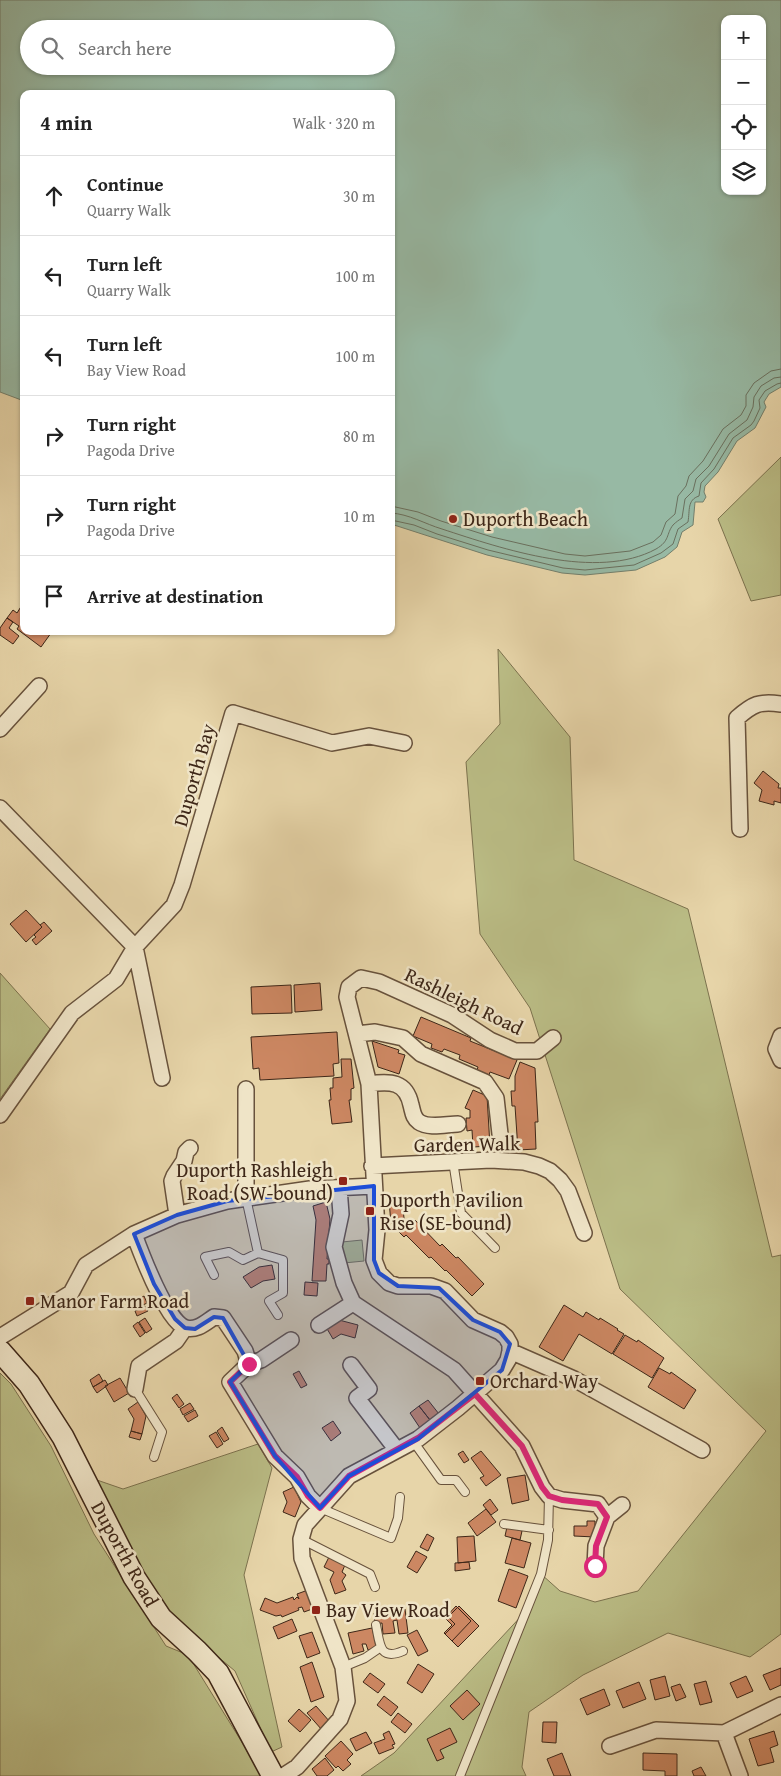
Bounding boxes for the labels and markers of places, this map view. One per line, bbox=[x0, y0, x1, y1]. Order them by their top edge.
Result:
place label: Duporth Beach bbox=[463, 504, 588, 533]
marker: Duporth Beach bbox=[447, 513, 459, 525]
place label: Duporth Rashleigh Road (SW-bound) bbox=[176, 1155, 333, 1207]
marker: Duporth Rashleigh Road (SW-bound) bbox=[337, 1175, 349, 1187]
place label: Duporth Pavilion Rise (SE-bound) bbox=[380, 1185, 523, 1237]
marker: Duporth Pavilion Rise (SE-bound) bbox=[364, 1205, 376, 1217]
place label: Manor Farm Road bbox=[40, 1286, 190, 1315]
marker: Manor Farm Road bbox=[24, 1295, 36, 1307]
place label: Orchard Way bbox=[490, 1366, 598, 1395]
marker: Orchard Way bbox=[474, 1375, 486, 1387]
place label: Bay View Road bbox=[326, 1595, 450, 1624]
marker: Bay View Road bbox=[310, 1604, 322, 1616]

